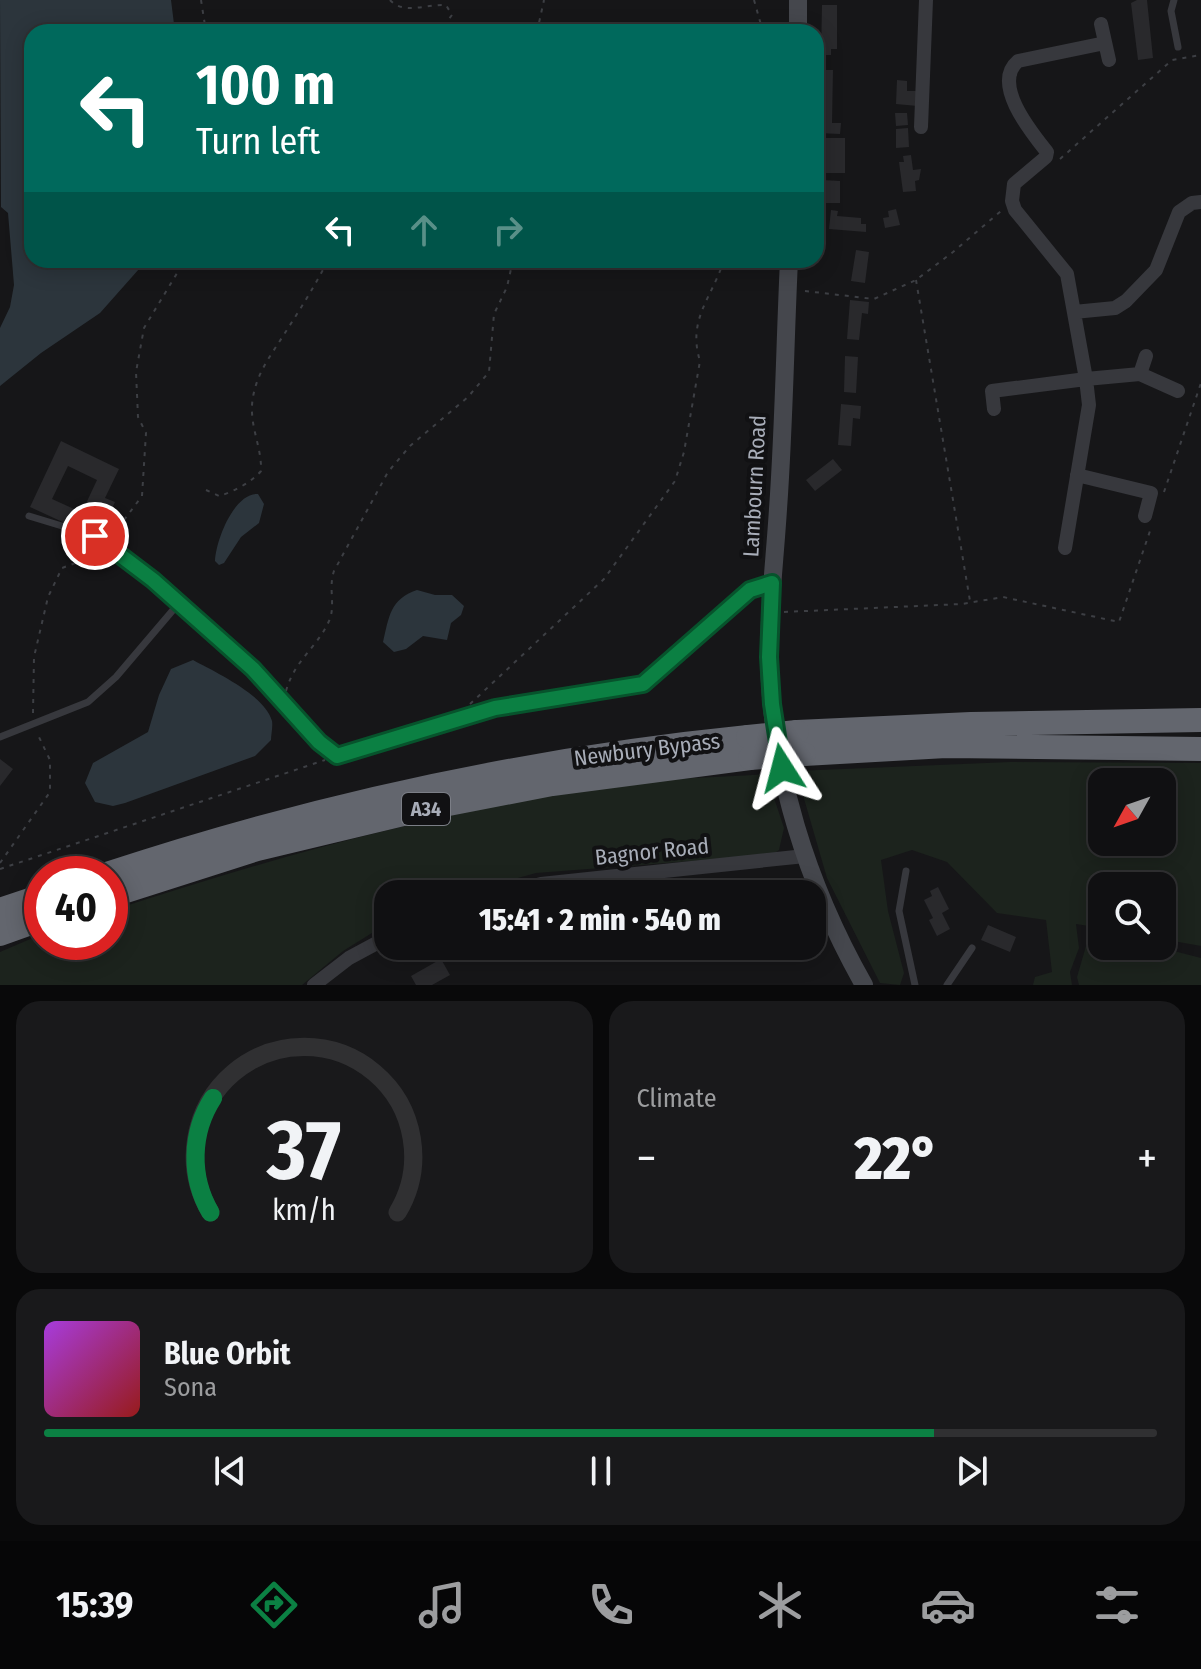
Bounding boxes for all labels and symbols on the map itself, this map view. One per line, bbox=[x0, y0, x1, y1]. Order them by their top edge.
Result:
street label: Lambourn Road bbox=[737, 414, 772, 558]
pin bbox=[61, 502, 129, 570]
position arrow bbox=[740, 726, 824, 810]
street label: Newbury Bypass bbox=[572, 727, 722, 772]
north arrow bbox=[1088, 768, 1176, 856]
road number: A34 bbox=[402, 793, 450, 825]
street label: Bagnor Road bbox=[594, 832, 710, 871]
speed limit sign: 40 bbox=[24, 856, 128, 960]

